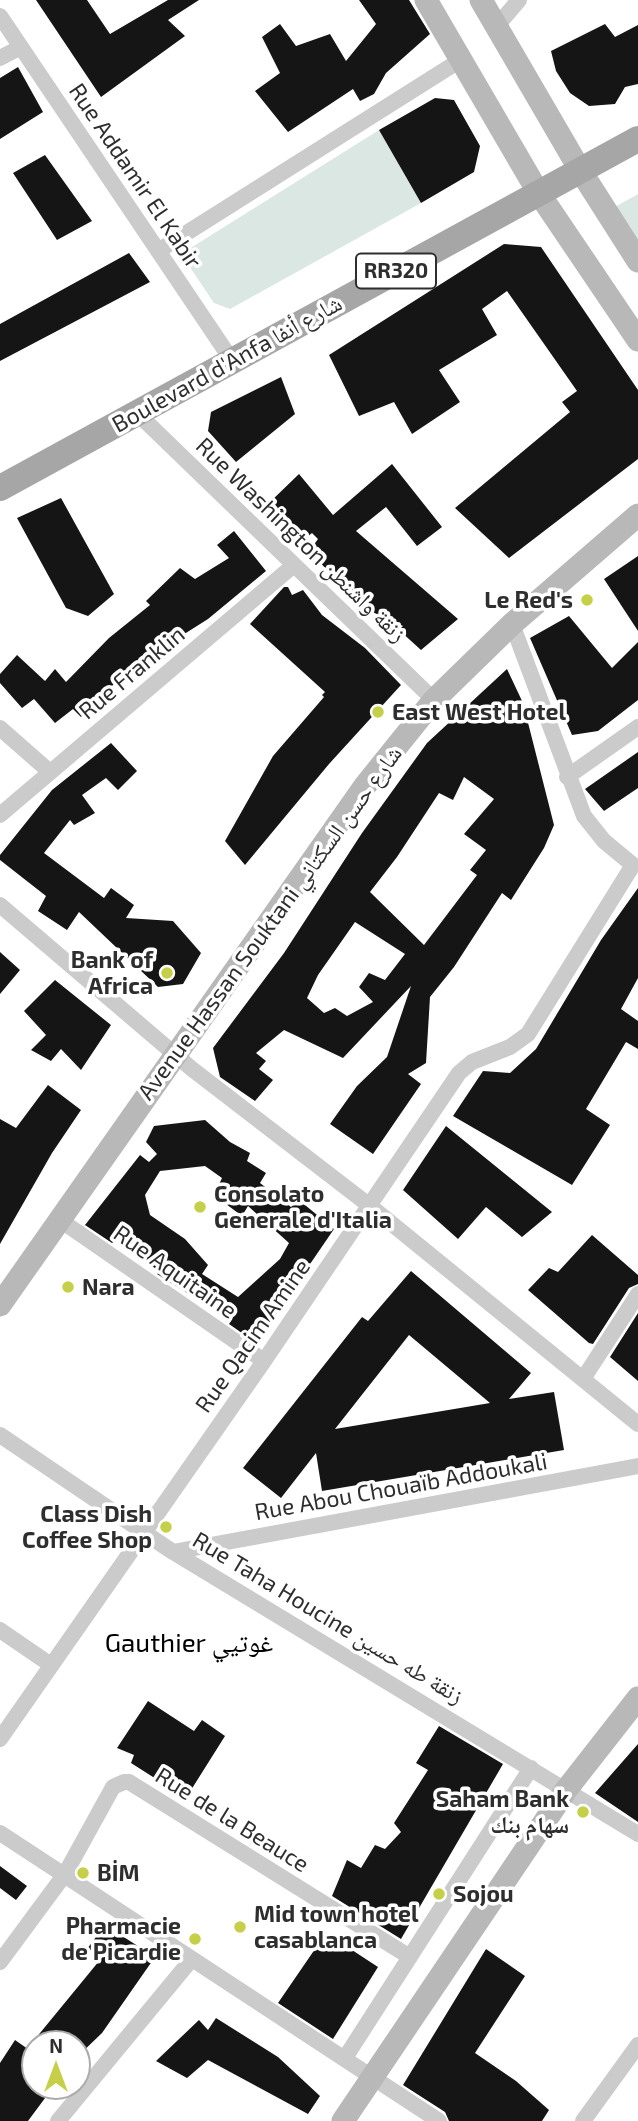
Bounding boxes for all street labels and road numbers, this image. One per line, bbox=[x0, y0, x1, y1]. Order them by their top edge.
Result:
street label: Rue Addamir El Kabir bbox=[63, 78, 207, 274]
road number: RR320 bbox=[356, 254, 436, 288]
street label: Boulevard d'Anfa شارع أنفا bbox=[107, 289, 347, 439]
street label: Rue Washington زنقة واشنطن bbox=[190, 432, 412, 648]
street label: Rue Franklin bbox=[73, 621, 191, 725]
street label: Avenue Hassan Souktani شارع حسن السكتاني bbox=[132, 741, 408, 1105]
street label: Rue Aquitaine bbox=[108, 1219, 242, 1325]
street label: Rue Qacim Amine bbox=[190, 1254, 316, 1418]
street label: Rue Abou Chouaïb Addoukali bbox=[253, 1448, 549, 1526]
street label: Rue Taha Houcine زنقة طه حسين bbox=[188, 1526, 468, 1710]
street label: Rue de la Beauce bbox=[150, 1762, 314, 1878]

